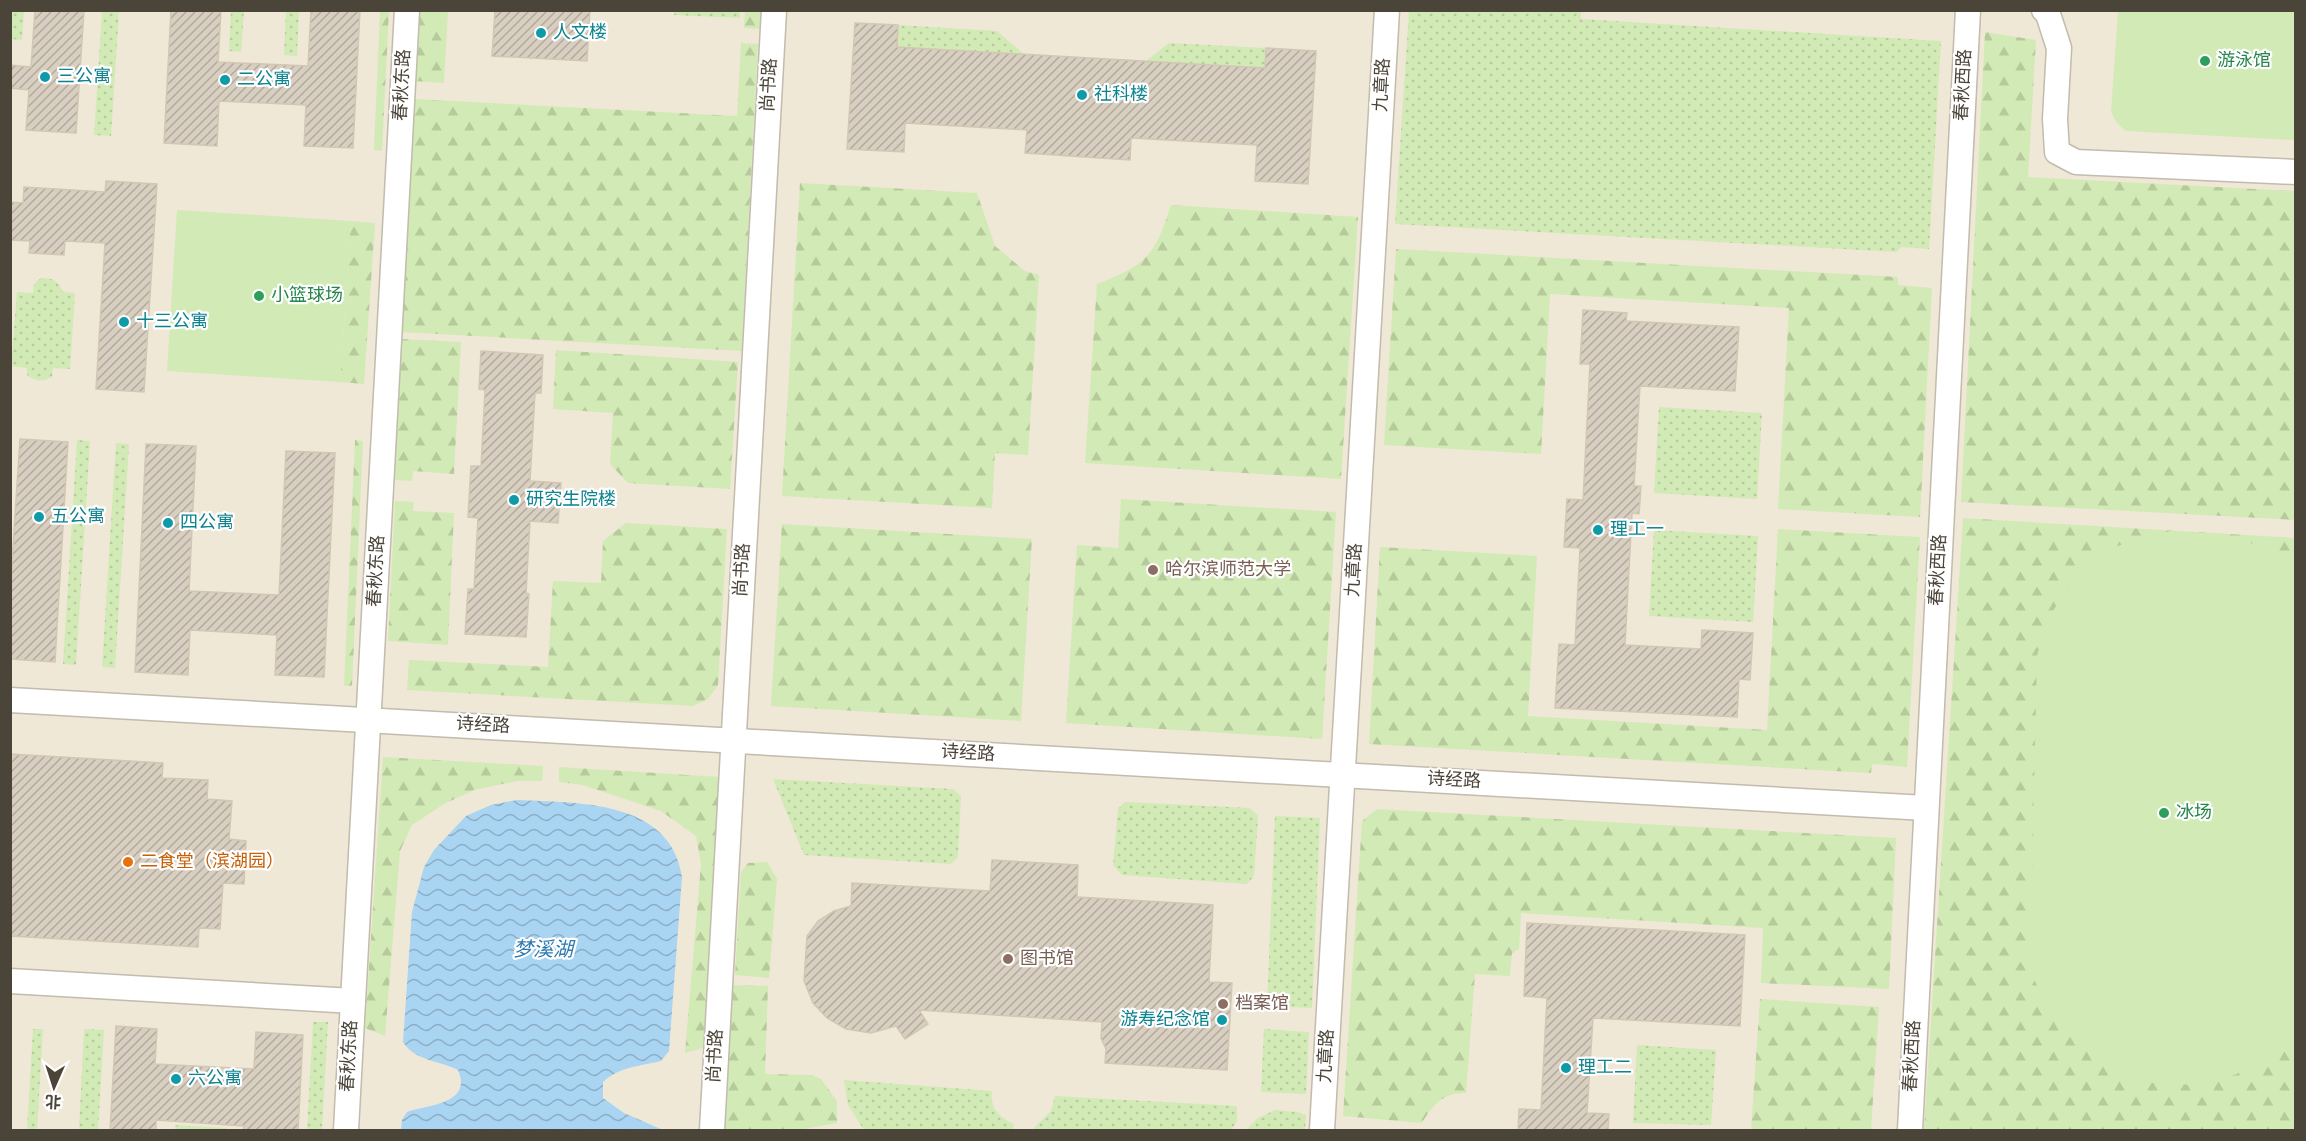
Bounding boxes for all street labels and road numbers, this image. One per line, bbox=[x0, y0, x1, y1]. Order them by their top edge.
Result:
street label: 春秋东路 bbox=[390, 48, 416, 122]
street label: 春秋西路 bbox=[1951, 48, 1977, 122]
street label: 尚书路 bbox=[757, 57, 783, 113]
street label: 九章路 bbox=[1370, 57, 1396, 113]
street label: 春秋西路 bbox=[1926, 533, 1952, 607]
street label: 春秋东路 bbox=[364, 534, 390, 608]
street label: 尚书路 bbox=[730, 542, 756, 598]
street label: 九章路 bbox=[1342, 542, 1368, 598]
street label: 诗经路 bbox=[455, 713, 511, 739]
street label: 诗经路 bbox=[940, 741, 996, 767]
street label: 诗经路 bbox=[1426, 768, 1482, 794]
street label: 春秋东路 bbox=[337, 1019, 363, 1093]
street label: 春秋西路 bbox=[1900, 1019, 1926, 1093]
street label: 尚书路 bbox=[703, 1028, 729, 1084]
street label: 九章路 bbox=[1314, 1028, 1340, 1084]

